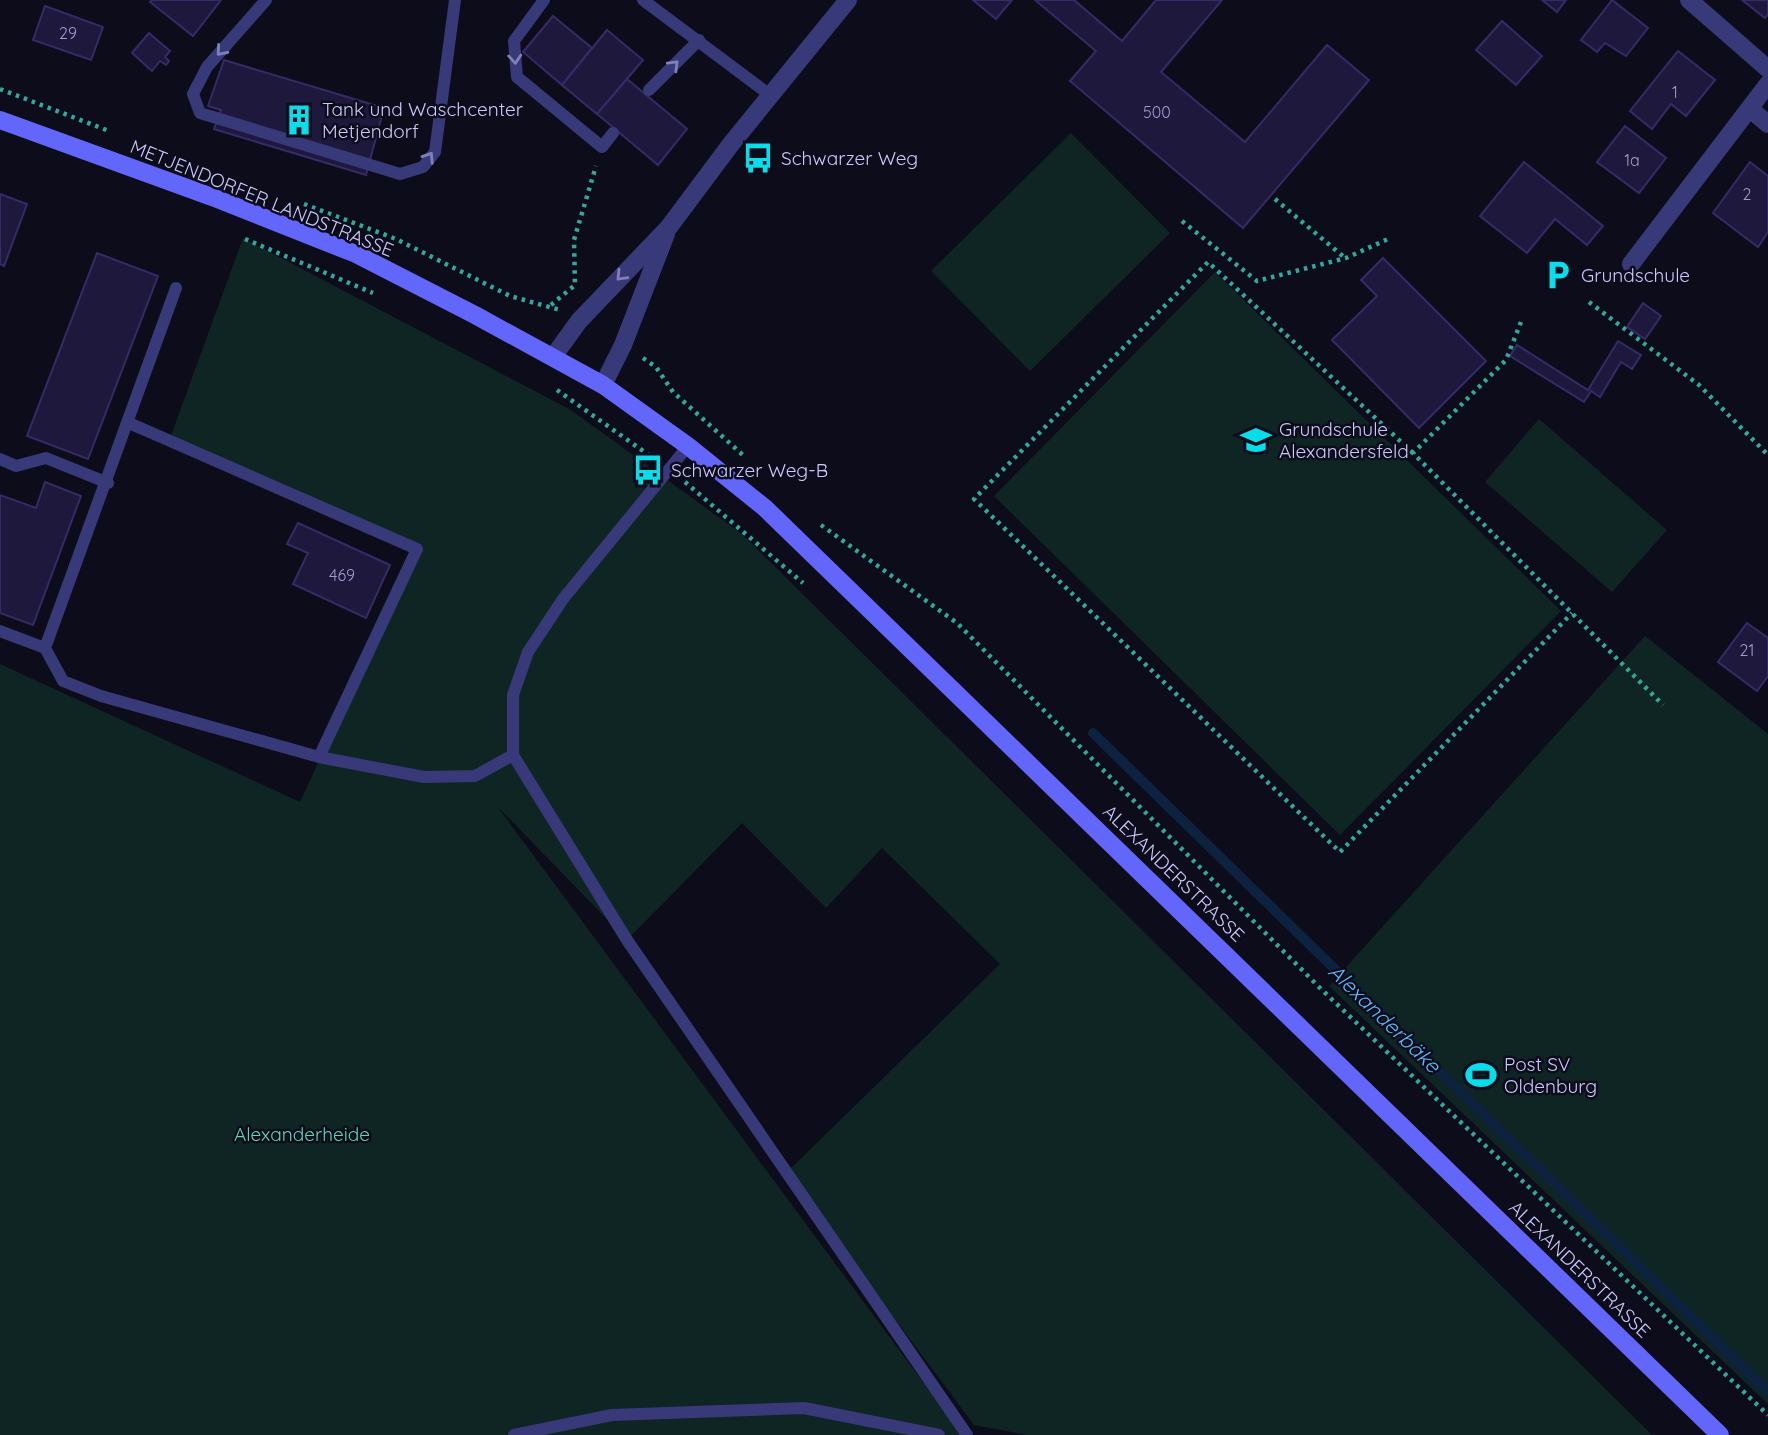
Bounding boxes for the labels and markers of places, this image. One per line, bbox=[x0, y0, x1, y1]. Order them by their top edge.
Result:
place label: Tank und Waschcenter Metjendorf bbox=[322, 97, 524, 143]
building icon: Tank und Waschcenter Metjendorf bbox=[282, 103, 316, 137]
bus stop icon: Schwarzer Weg bbox=[741, 141, 775, 175]
place label: Schwarzer Weg bbox=[781, 146, 918, 170]
parking icon: Grundschule bbox=[1541, 258, 1575, 292]
place label: Grundschule bbox=[1581, 263, 1690, 287]
place label: Grundschule Alexandersfeld bbox=[1279, 417, 1409, 463]
school or university icon: Grundschule Alexandersfeld bbox=[1239, 423, 1273, 457]
bus stop icon: Schwarzer Weg-B bbox=[631, 453, 665, 487]
place label: Schwarzer Weg-B bbox=[671, 458, 828, 482]
place label: Post SV Oldenburg bbox=[1504, 1052, 1597, 1098]
sports icon: Post SV Oldenburg bbox=[1464, 1058, 1498, 1092]

